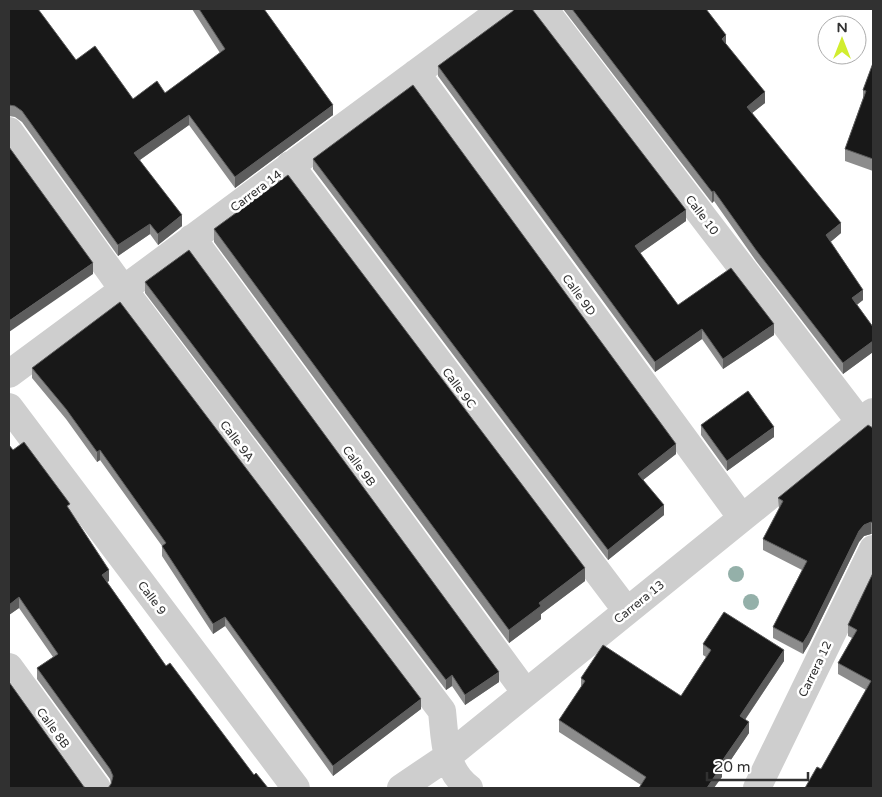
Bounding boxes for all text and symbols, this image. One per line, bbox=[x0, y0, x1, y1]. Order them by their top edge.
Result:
north arrow bbox=[817, 15, 867, 65]
text: N bbox=[836, 19, 848, 36]
street label: Carrera 14 bbox=[228, 167, 285, 215]
street label: Calle 10 bbox=[683, 192, 722, 238]
street label: Calle 9D bbox=[559, 272, 599, 318]
street label: Calle 9C bbox=[439, 365, 479, 411]
street label: Calle 9A bbox=[217, 418, 257, 464]
street label: Calle 9B bbox=[340, 443, 378, 489]
street label: Calle 9 bbox=[135, 578, 169, 618]
street label: Carrera 13 bbox=[611, 578, 667, 626]
street label: Carrera 12 bbox=[795, 639, 835, 699]
street label: Calle 8B bbox=[34, 705, 72, 751]
scale bar bbox=[707, 750, 808, 782]
text: 20 m bbox=[714, 758, 751, 776]

